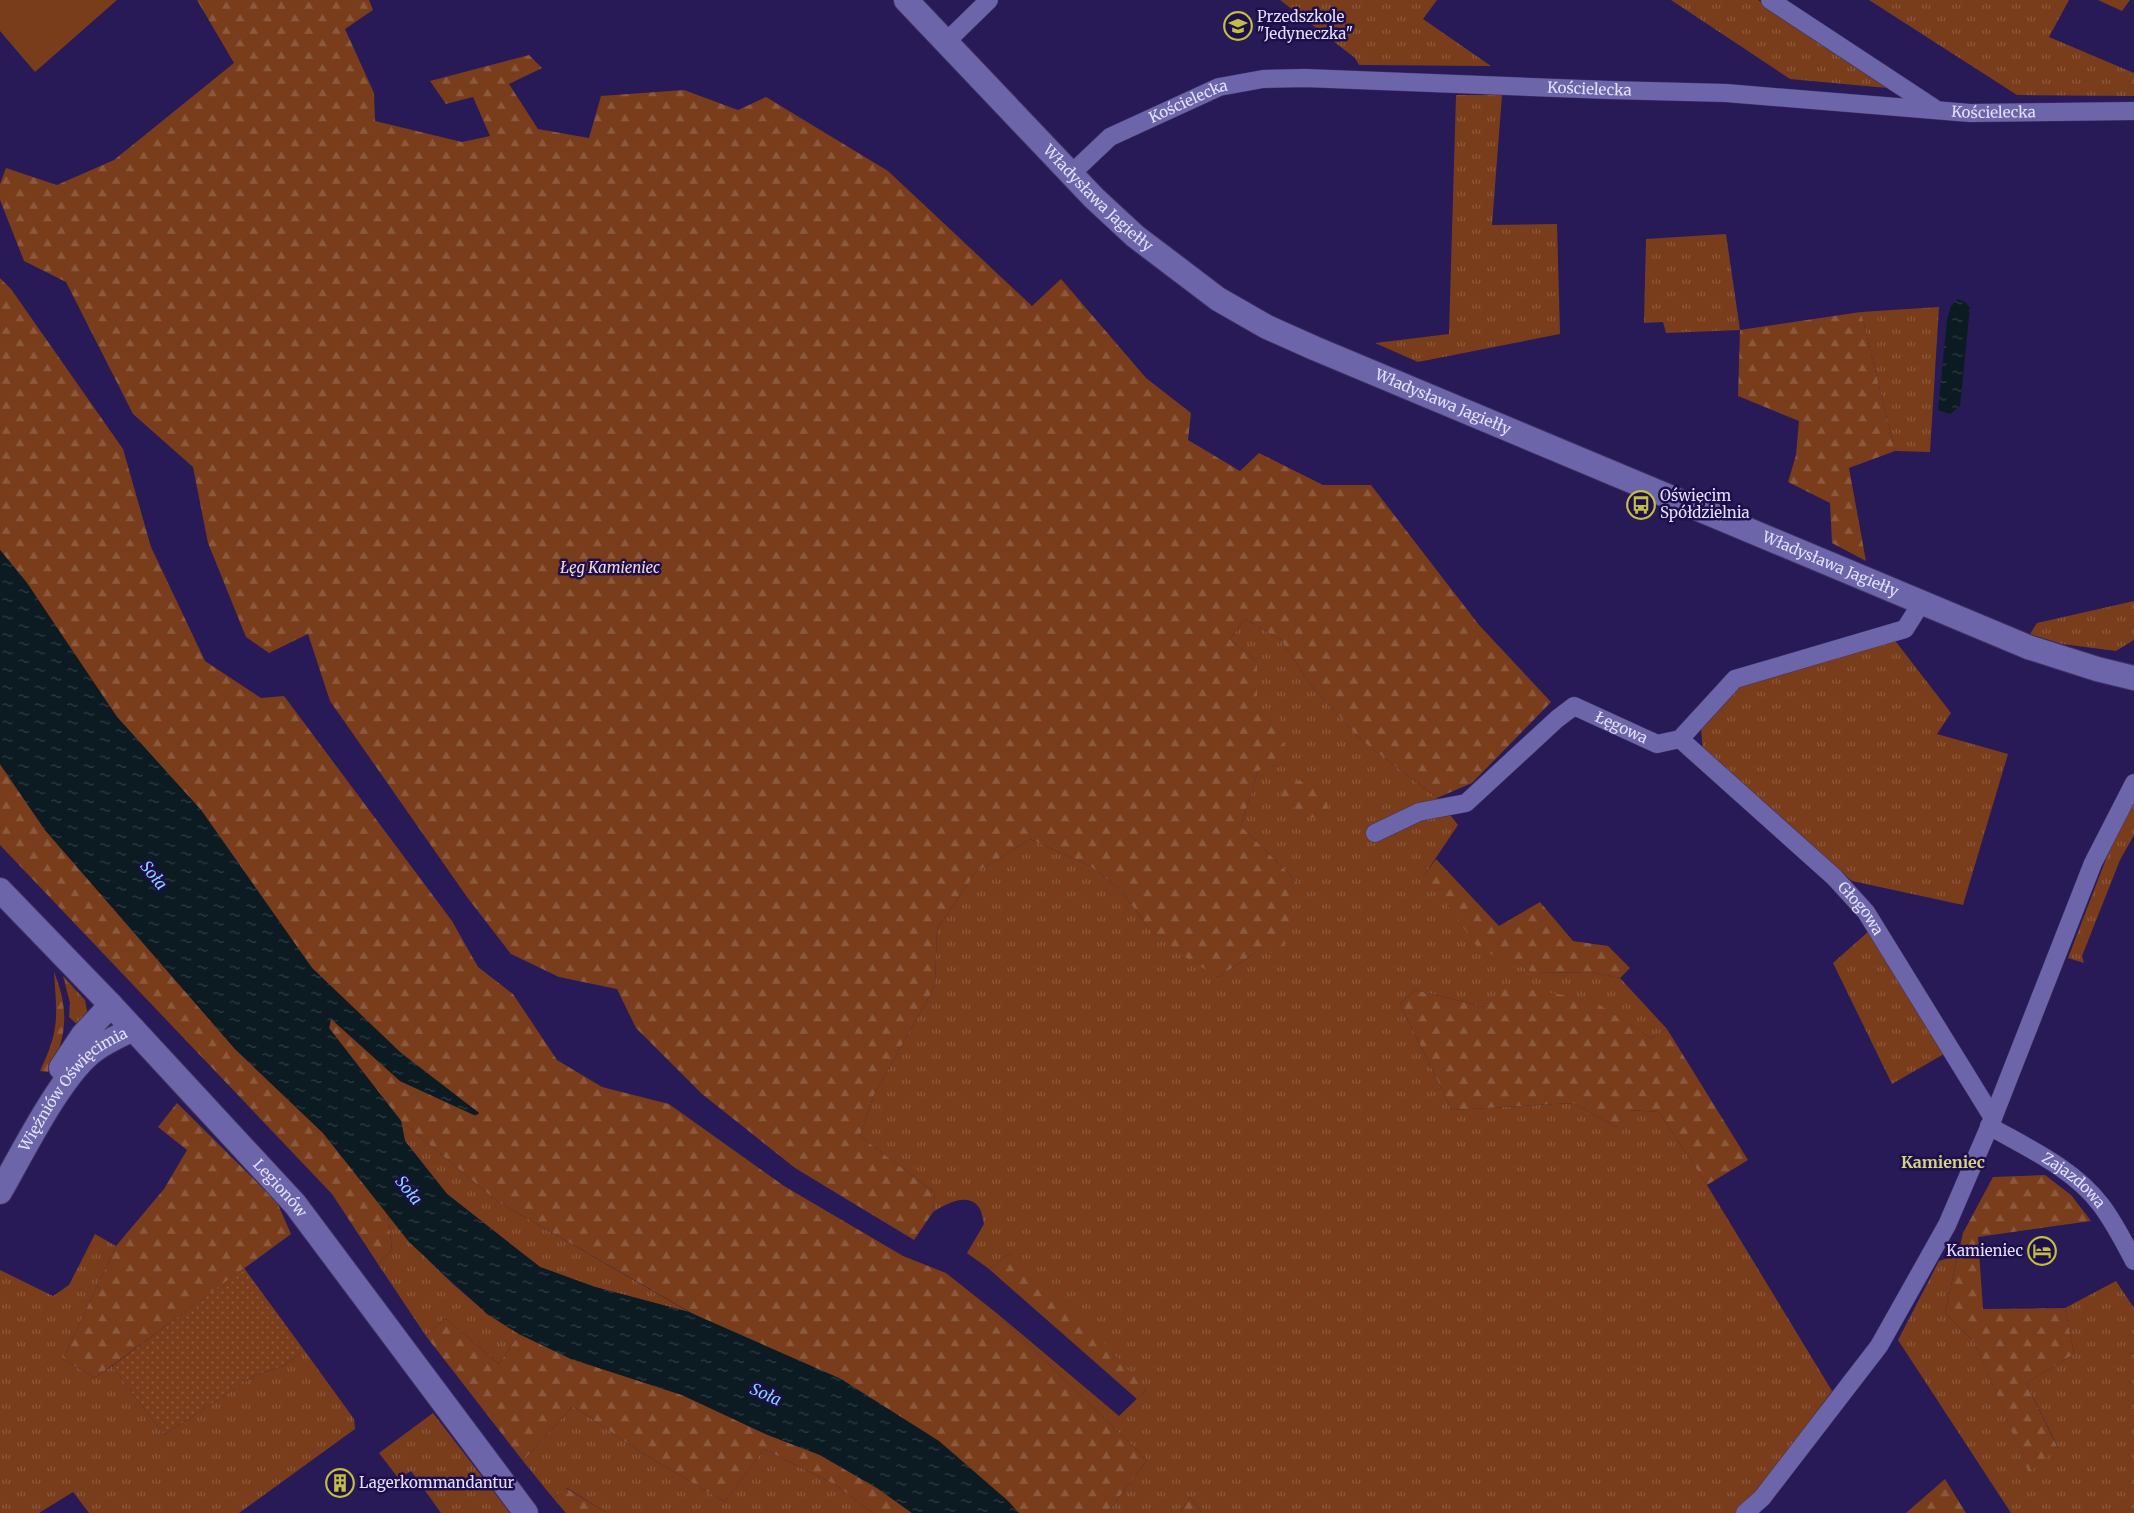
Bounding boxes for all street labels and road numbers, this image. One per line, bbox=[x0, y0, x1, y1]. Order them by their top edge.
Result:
street label: Kościelecka bbox=[1146, 76, 1229, 127]
street label: Kościelecka bbox=[1547, 78, 1632, 100]
street label: Kościelecka bbox=[1951, 102, 2036, 122]
street label: Władysława Jagiełły bbox=[1039, 140, 1157, 255]
street label: Władysława Jagiełły bbox=[1371, 364, 1514, 439]
street label: Władysława Jagiełły bbox=[1759, 527, 1902, 601]
street label: Łęgowa bbox=[1592, 707, 1651, 747]
street label: Głogowa bbox=[1834, 877, 1888, 938]
street label: Więźniów Oświęcimia bbox=[14, 1023, 130, 1155]
street label: Zajazdowa bbox=[2039, 1148, 2110, 1212]
street label: Legionów bbox=[249, 1155, 312, 1221]

